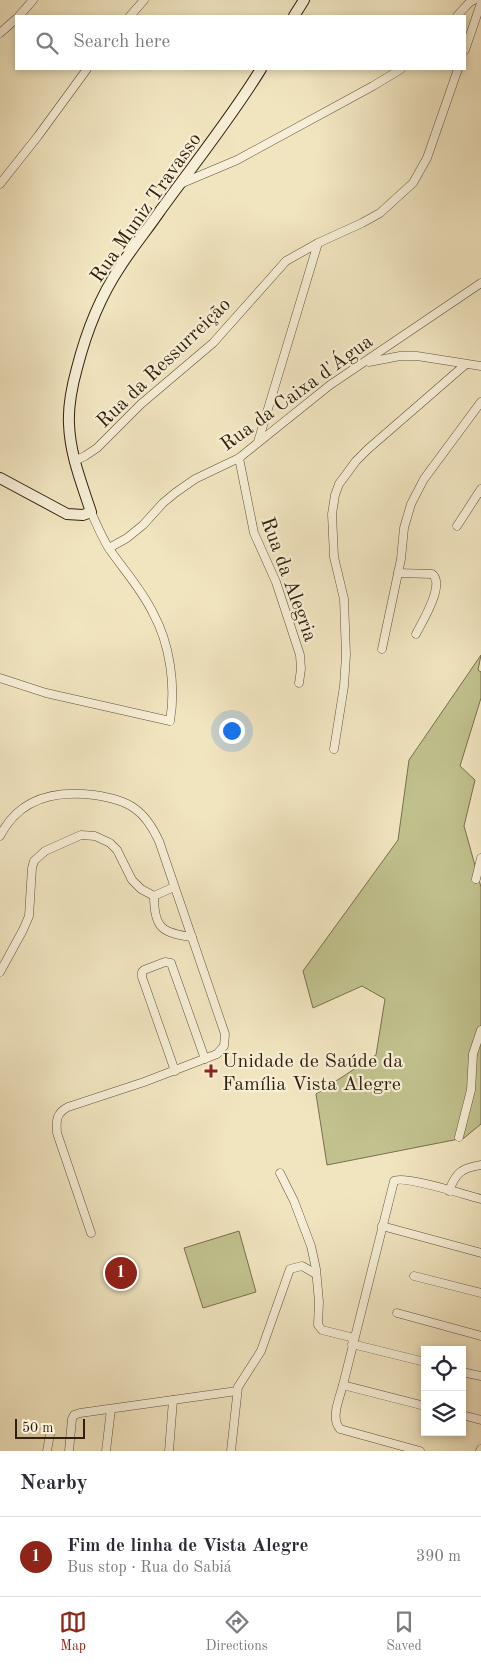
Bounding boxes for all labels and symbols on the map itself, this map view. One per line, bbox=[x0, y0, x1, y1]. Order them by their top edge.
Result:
street label: Rua Muniz Travasso bbox=[88, 130, 206, 287]
street label: Rua da Ressurreição bbox=[94, 295, 235, 432]
street label: Rua da Caixa d'Água bbox=[216, 329, 377, 455]
street label: Rua da Alegria bbox=[256, 515, 320, 645]
your location bbox=[219, 718, 245, 744]
place label: Unidade de Saúde da Família Vista Alegre bbox=[222, 1052, 403, 1095]
marker: Unidade de Saúde da Família Vista Alegre bbox=[204, 1064, 218, 1078]
pin: 1 bbox=[105, 1254, 137, 1292]
scale bar bbox=[15, 1416, 85, 1439]

